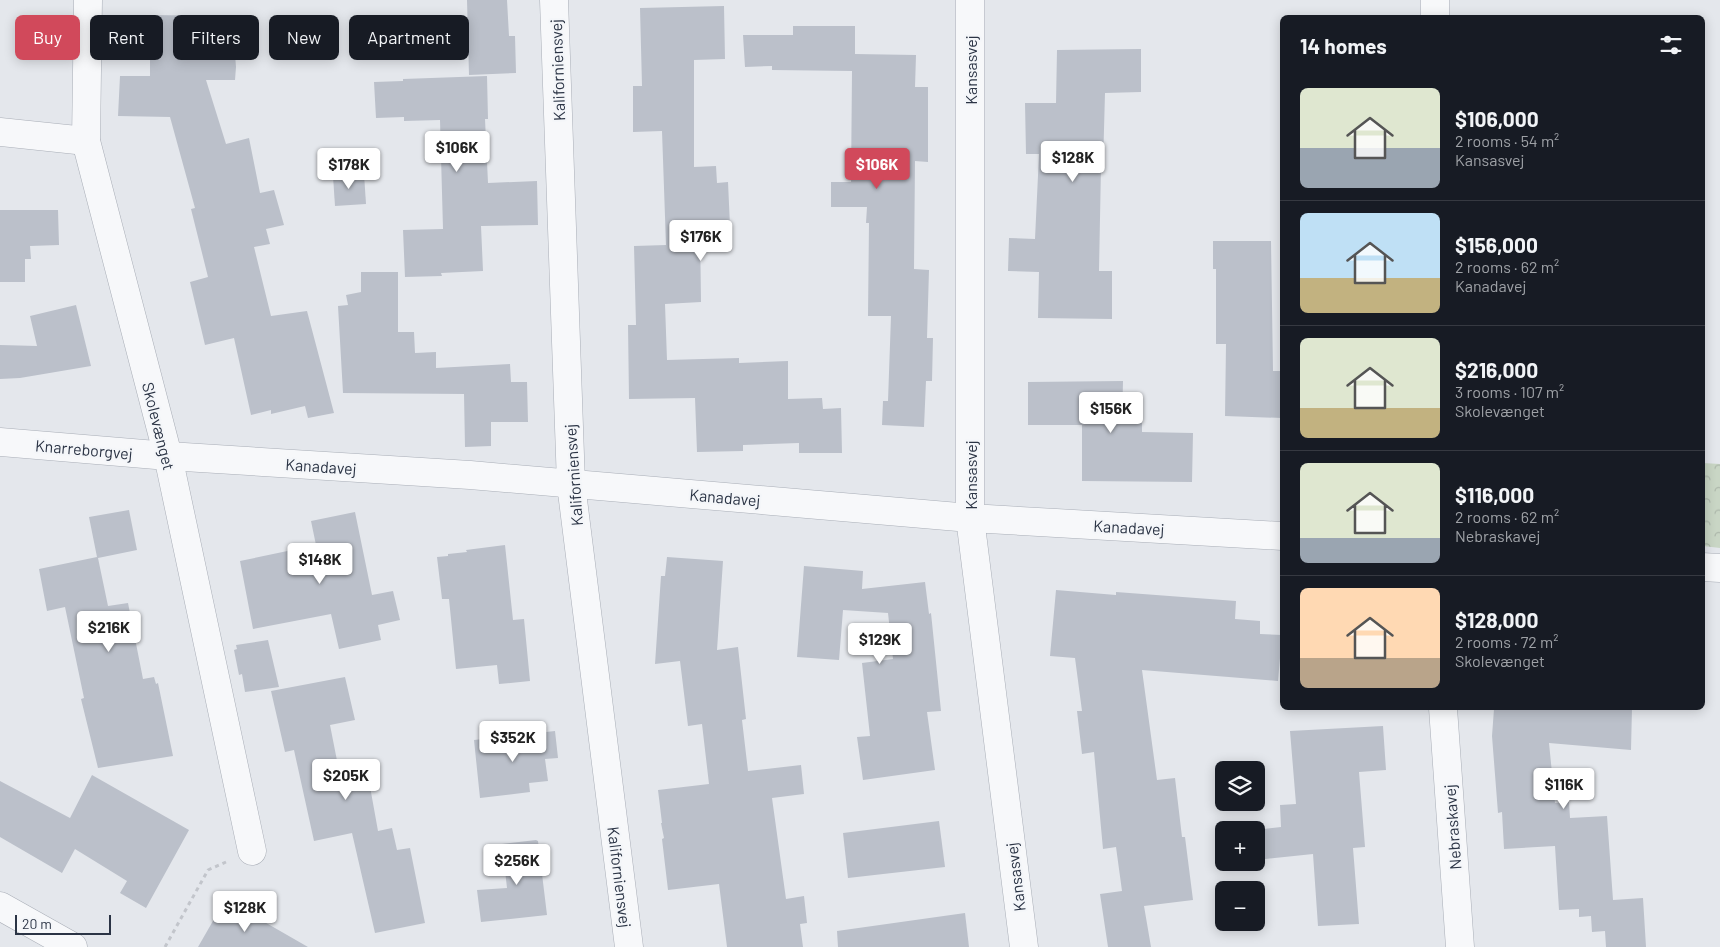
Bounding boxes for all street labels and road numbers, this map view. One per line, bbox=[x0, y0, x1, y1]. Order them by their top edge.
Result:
street label: Kaliforniensvej bbox=[546, 19, 568, 121]
street label: Kansasvej bbox=[961, 35, 980, 105]
street label: Skolevænget bbox=[139, 380, 179, 472]
street label: Kaliforniensvej bbox=[560, 423, 586, 527]
street label: Knarreborgvej bbox=[34, 435, 134, 463]
street label: Kansasvej bbox=[961, 440, 980, 510]
street label: Kanadavej bbox=[285, 454, 357, 478]
street label: Kanadavej bbox=[689, 484, 761, 510]
street label: Kanadavej bbox=[1093, 516, 1165, 538]
street label: Nebraskavej bbox=[1440, 784, 1464, 870]
street label: Kaliforniensvej bbox=[604, 825, 636, 929]
street label: Kansasvej bbox=[1001, 841, 1029, 913]

